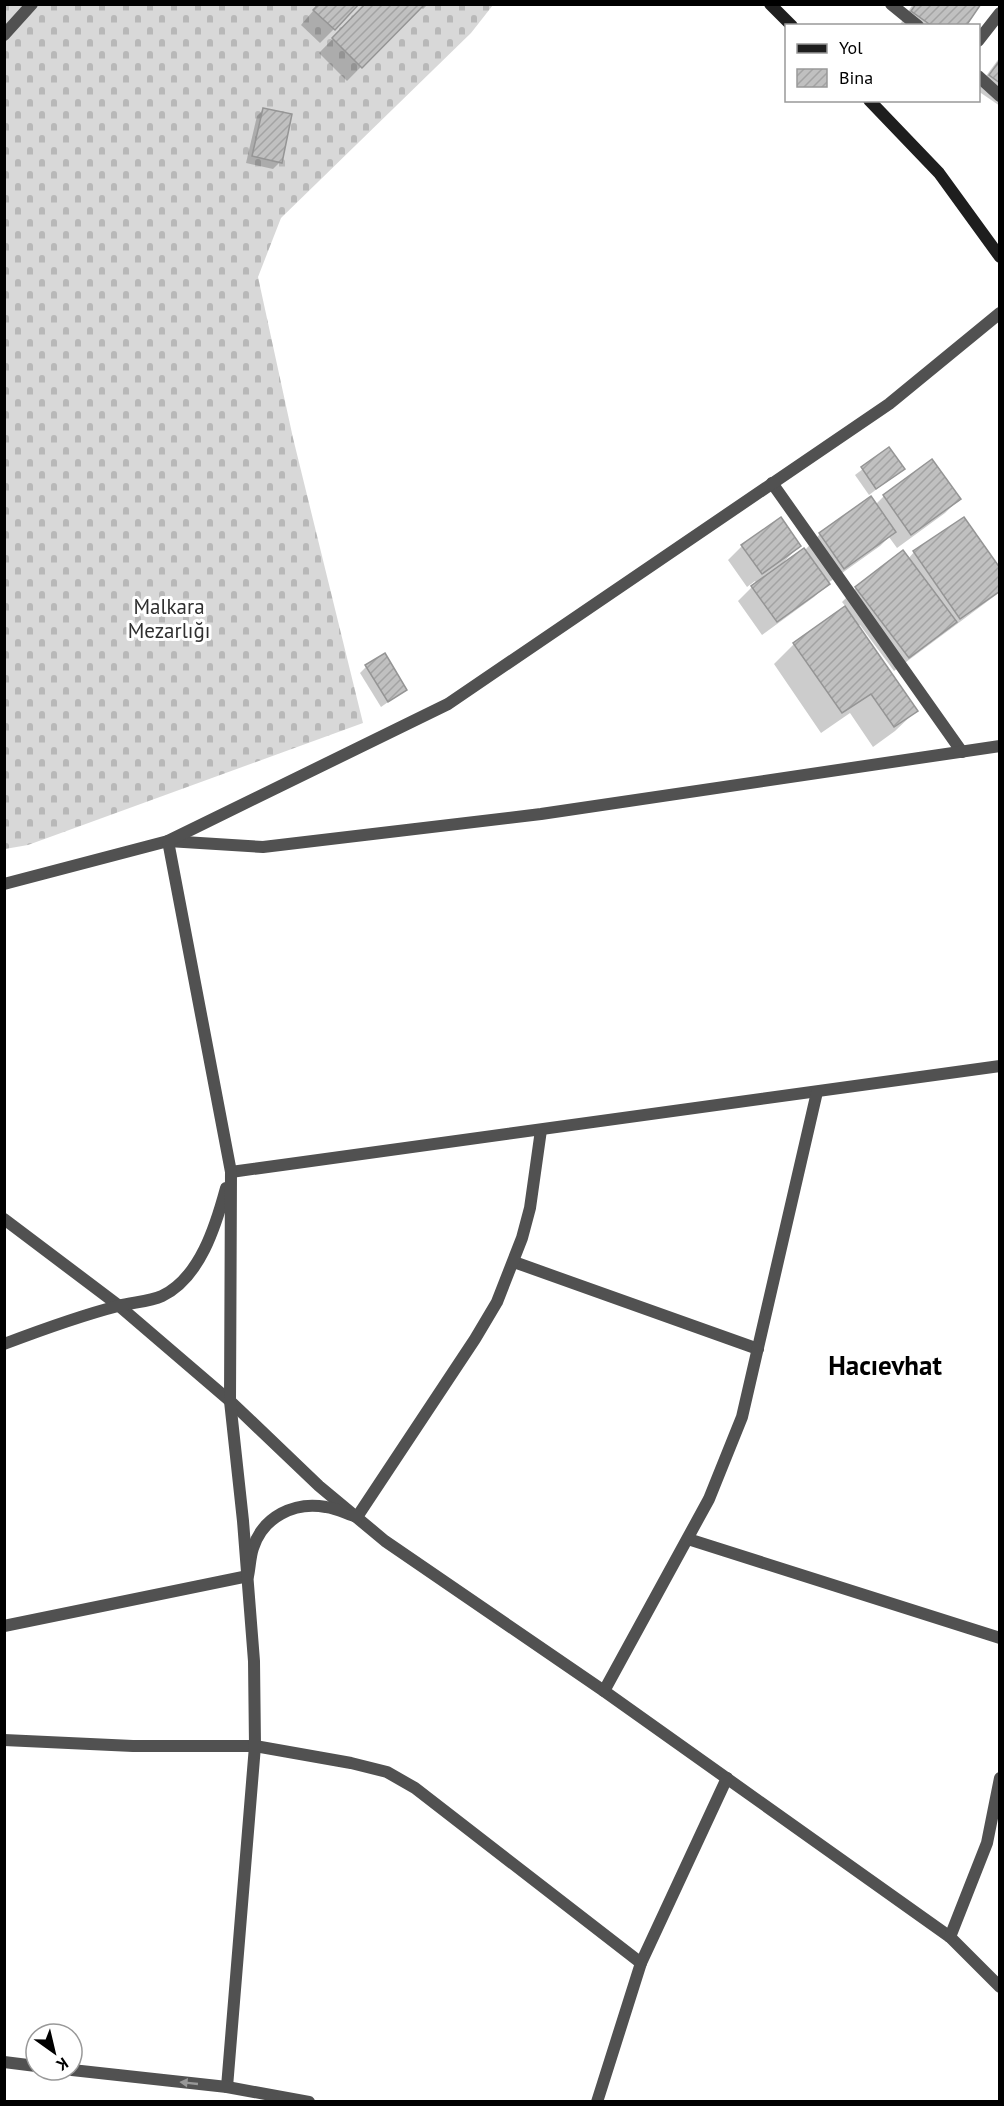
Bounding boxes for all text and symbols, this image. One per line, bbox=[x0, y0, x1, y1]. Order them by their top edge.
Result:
legend bbox=[785, 24, 980, 102]
text: Yol bbox=[839, 36, 863, 59]
text: Bina bbox=[839, 66, 873, 89]
park label: Malkara Mezarlığı bbox=[128, 593, 210, 644]
district label: Hacıevhat bbox=[828, 1348, 942, 1382]
north arrow bbox=[24, 2022, 84, 2082]
text: K bbox=[53, 2053, 72, 2076]
one-way arrow bbox=[179, 2078, 198, 2087]

